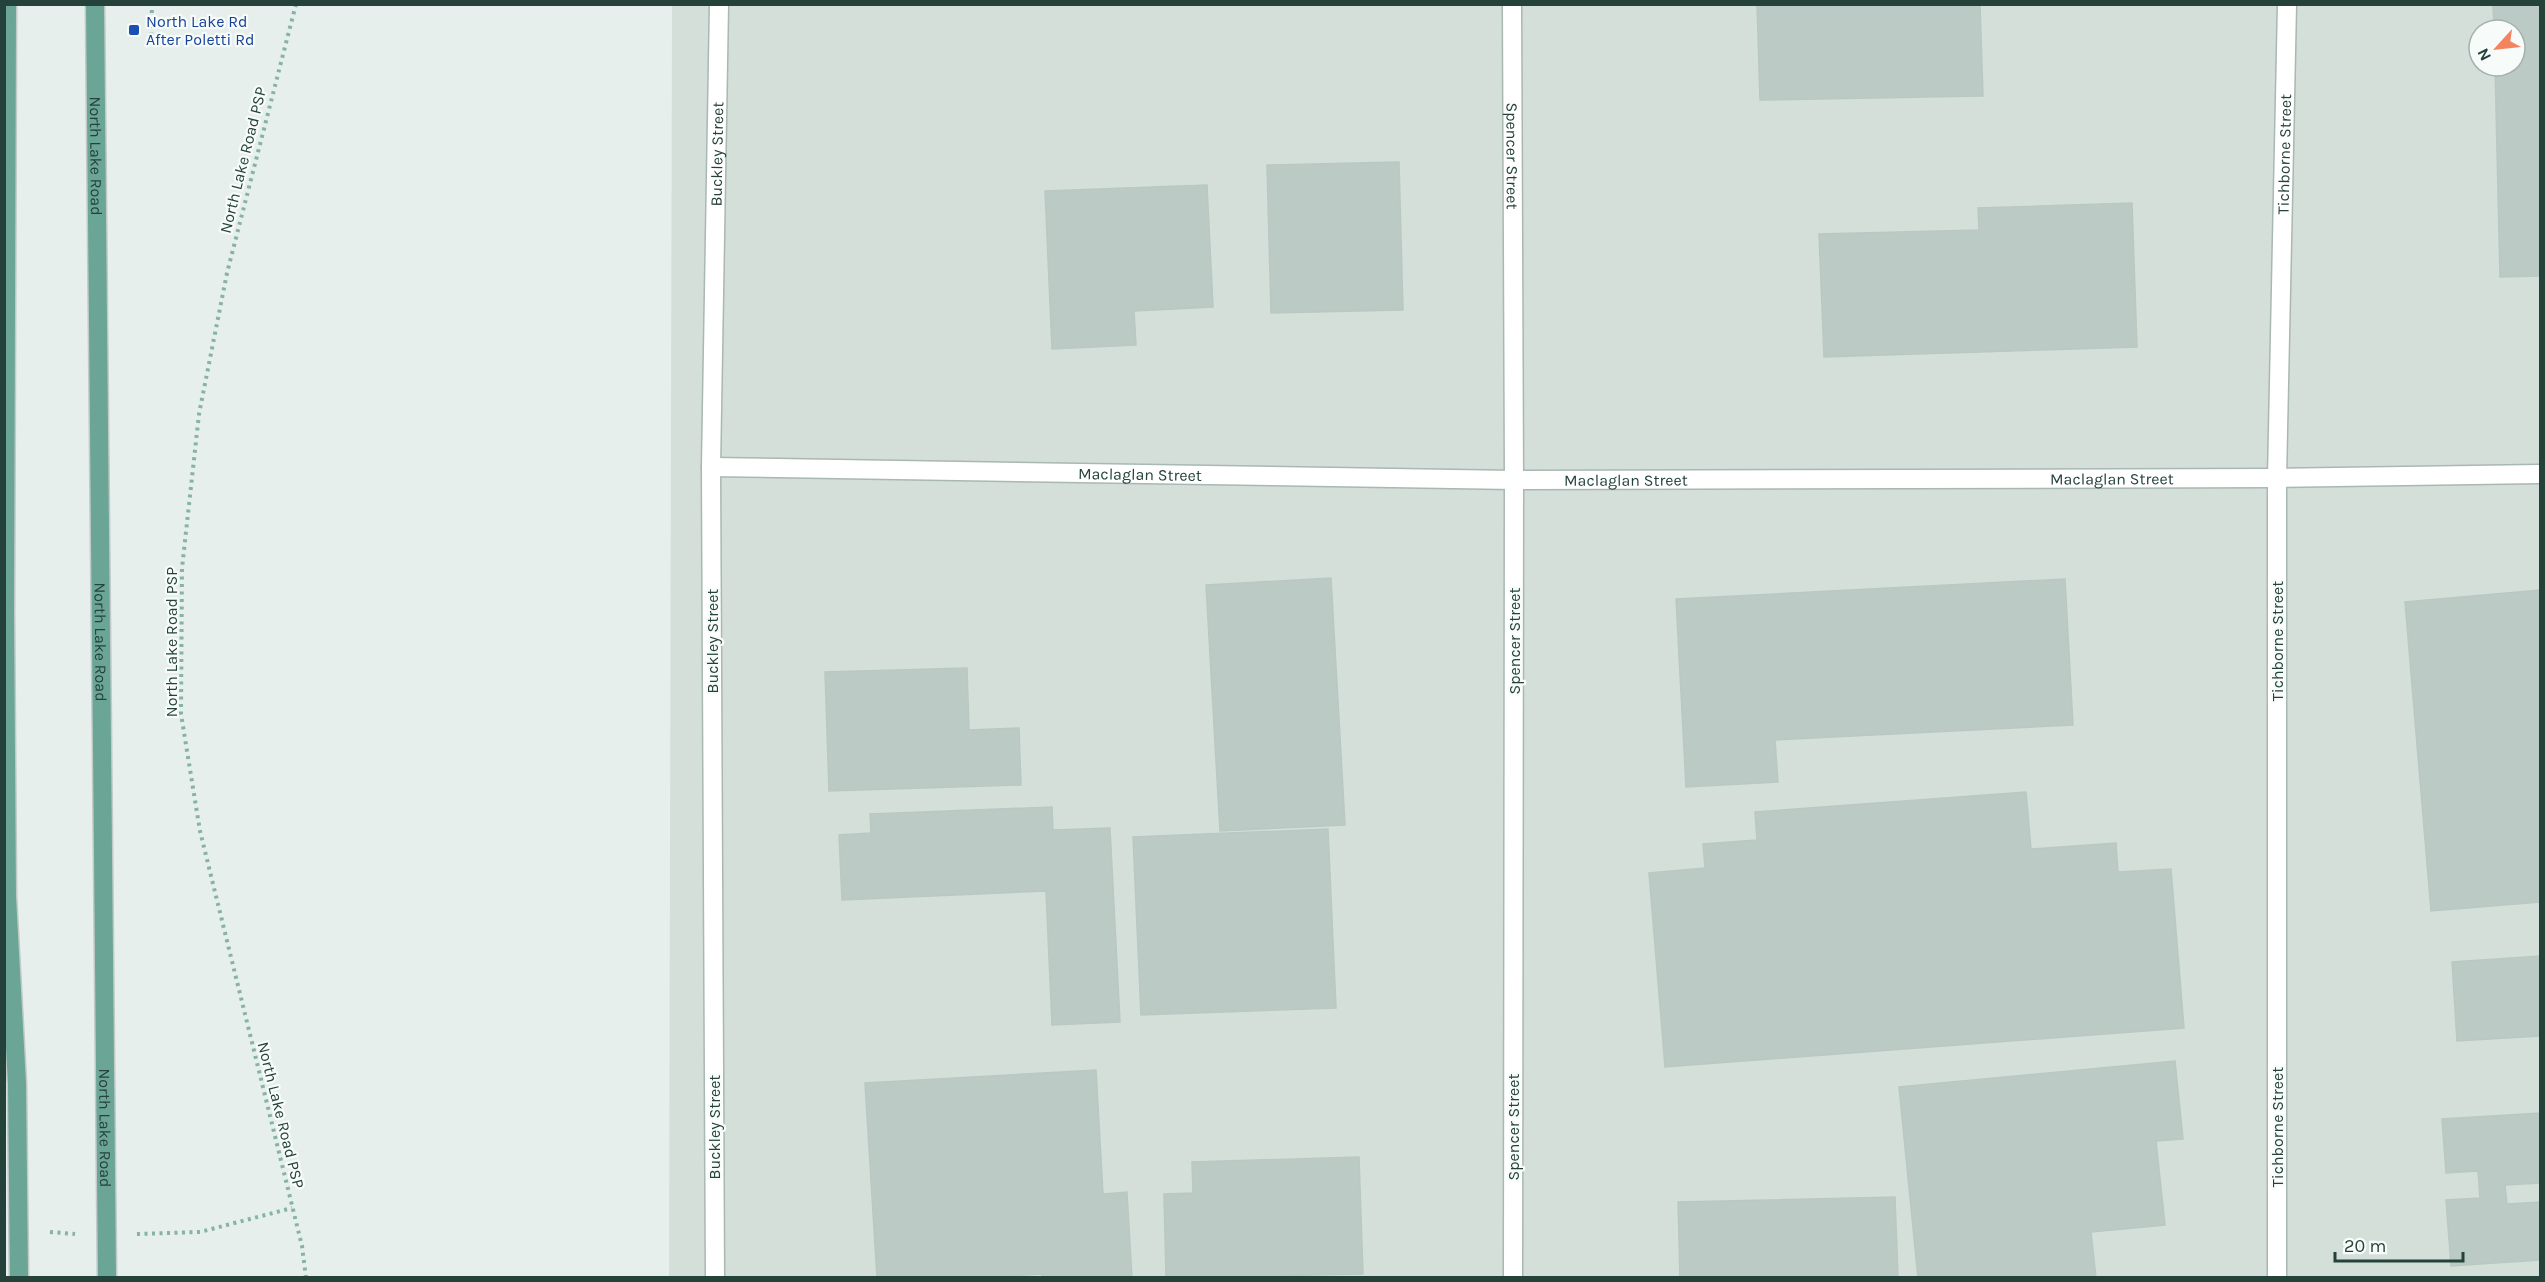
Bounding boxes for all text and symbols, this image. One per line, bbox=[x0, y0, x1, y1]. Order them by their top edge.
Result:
place label: North Lake Rd After Poletti Rd bbox=[146, 12, 254, 49]
north arrow bbox=[2467, 18, 2527, 78]
marker: North Lake Rd After Poletti Rd bbox=[127, 23, 141, 37]
text: N bbox=[2473, 45, 2495, 64]
street label: North Lake Road PSP bbox=[216, 85, 270, 235]
street label: Tichborne Street bbox=[2273, 94, 2295, 214]
street label: North Lake Road bbox=[86, 96, 106, 216]
street label: Buckley Street bbox=[706, 101, 727, 207]
street label: Spencer Street bbox=[1503, 102, 1522, 210]
street label: Maclaglan Street bbox=[1078, 463, 1202, 484]
street label: Maclaglan Street bbox=[2050, 469, 2174, 488]
street label: Maclaglan Street bbox=[1564, 470, 1688, 489]
street label: North Lake Road PSP bbox=[162, 567, 181, 717]
street label: Tichborne Street bbox=[2268, 581, 2287, 701]
street label: North Lake Road bbox=[91, 582, 111, 702]
street label: Spencer Street bbox=[1505, 588, 1524, 694]
street label: Buckley Street bbox=[703, 589, 722, 693]
street label: North Lake Road PSP bbox=[254, 1040, 308, 1190]
street label: Tichborne Street bbox=[2268, 1067, 2287, 1187]
street label: North Lake Road bbox=[96, 1068, 116, 1188]
street label: Spencer Street bbox=[1504, 1074, 1523, 1180]
street label: Buckley Street bbox=[705, 1075, 724, 1179]
scale bar bbox=[2335, 1225, 2462, 1263]
text: 20 m bbox=[2344, 1235, 2386, 1257]

